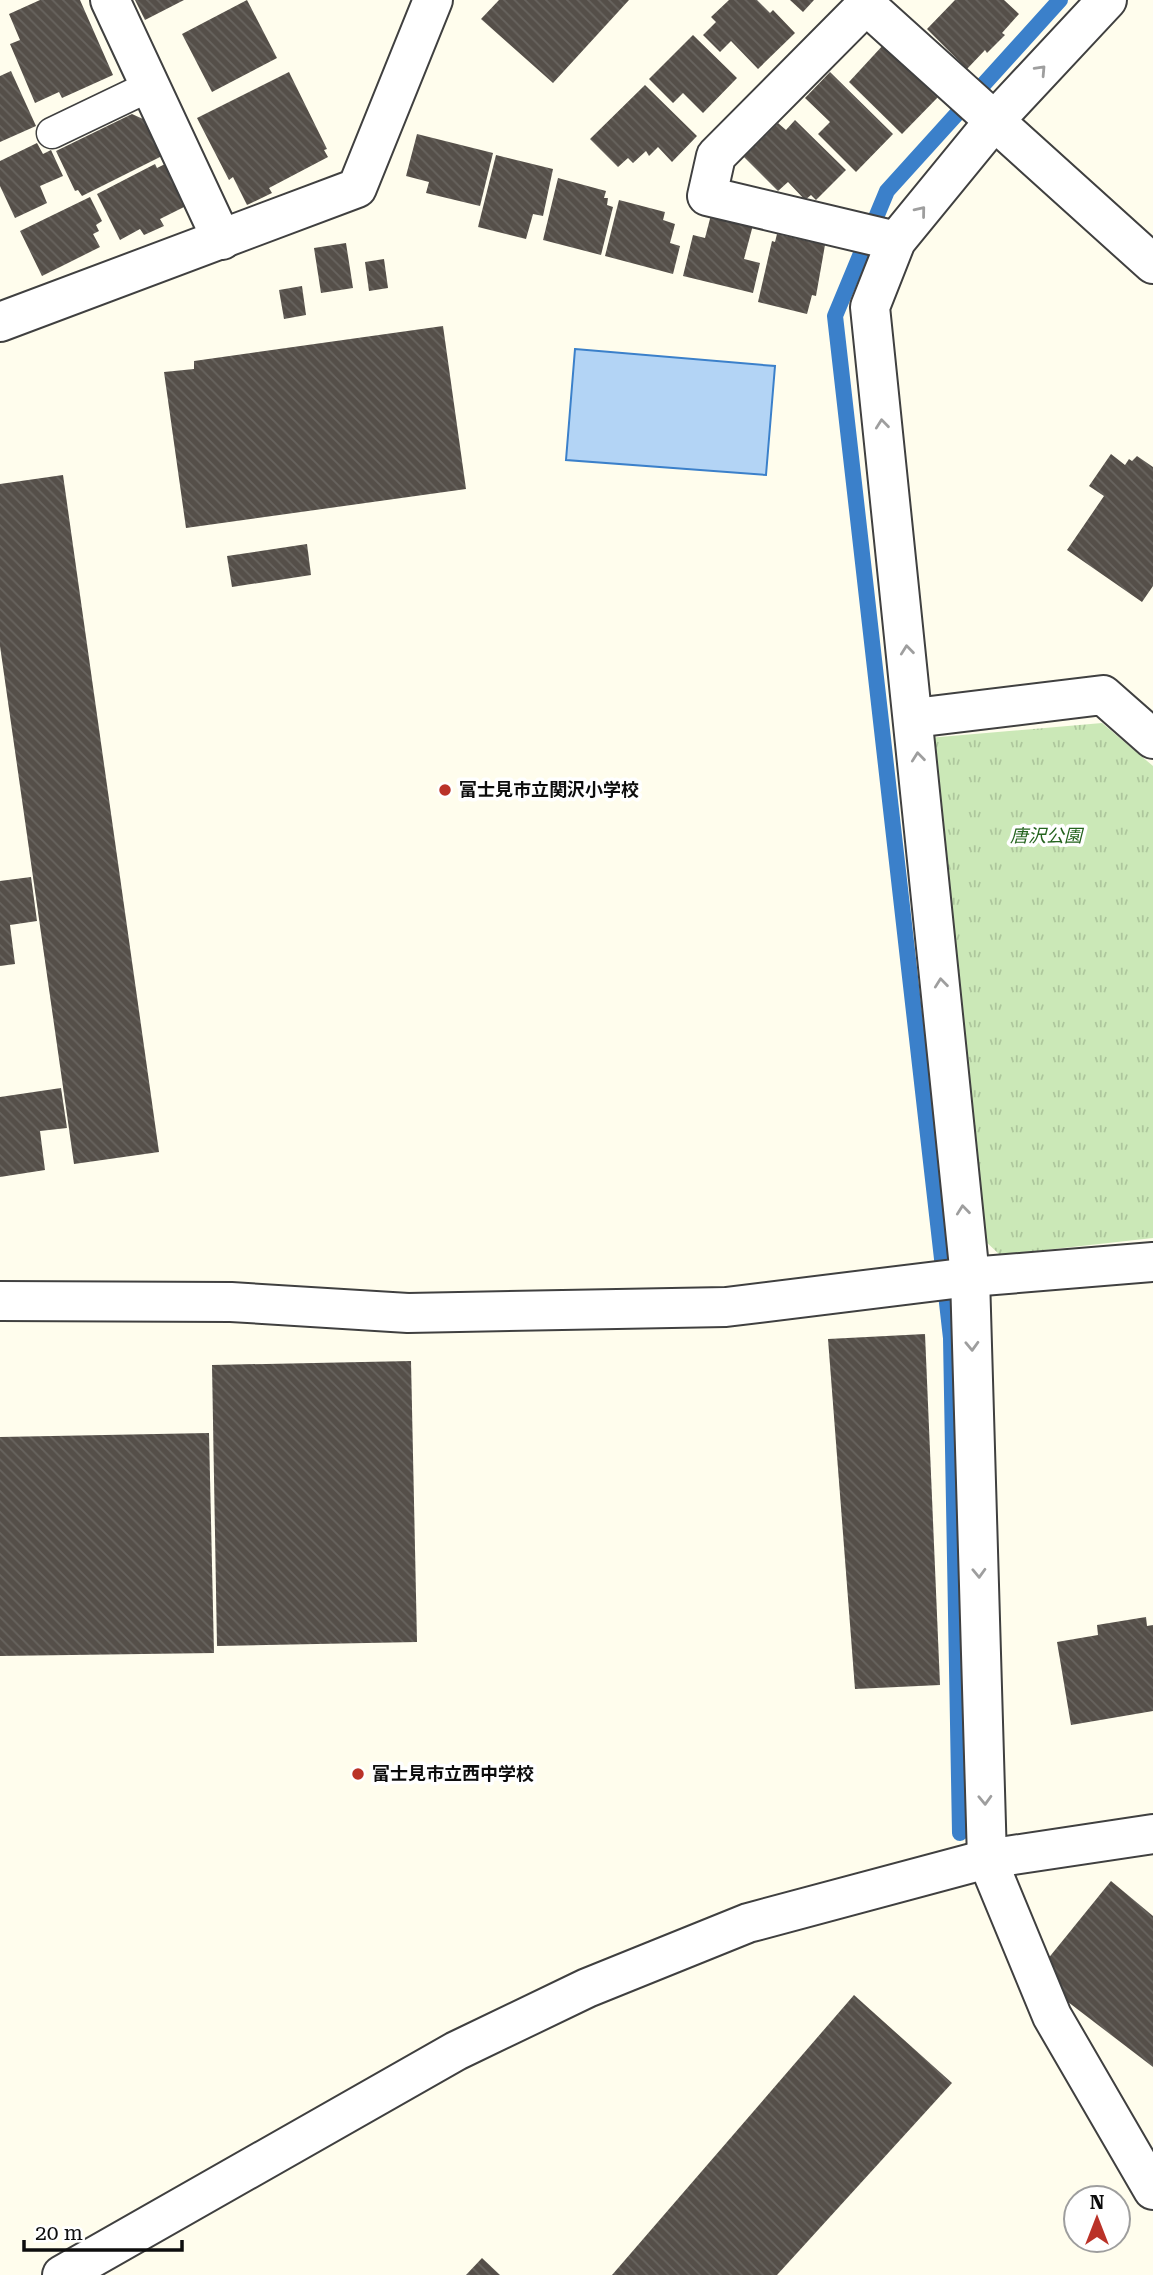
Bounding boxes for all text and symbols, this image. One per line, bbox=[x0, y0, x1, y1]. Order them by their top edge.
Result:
one-way arrow bbox=[1033, 65, 1046, 78]
one-way arrow bbox=[912, 207, 925, 219]
one-way arrow bbox=[875, 418, 890, 430]
one-way arrow bbox=[899, 645, 914, 656]
one-way arrow bbox=[911, 751, 926, 762]
place label: 富士見市立関沢小学校 bbox=[459, 779, 639, 800]
marker: 富士見市立関沢小学校 bbox=[437, 782, 453, 798]
park label: 唐沢公園 bbox=[1010, 825, 1085, 846]
one-way arrow bbox=[933, 977, 948, 989]
one-way arrow bbox=[956, 1204, 971, 1215]
one-way arrow bbox=[965, 1340, 980, 1351]
one-way arrow bbox=[971, 1568, 986, 1579]
place label: 富士見市立西中学校 bbox=[372, 1763, 534, 1784]
marker: 富士見市立西中学校 bbox=[350, 1766, 366, 1782]
one-way arrow bbox=[977, 1796, 993, 1806]
north arrow bbox=[1062, 2184, 1132, 2254]
text: N bbox=[1090, 2191, 1105, 2214]
scale bar bbox=[24, 2208, 182, 2252]
text: 20 m bbox=[35, 2221, 83, 2245]

